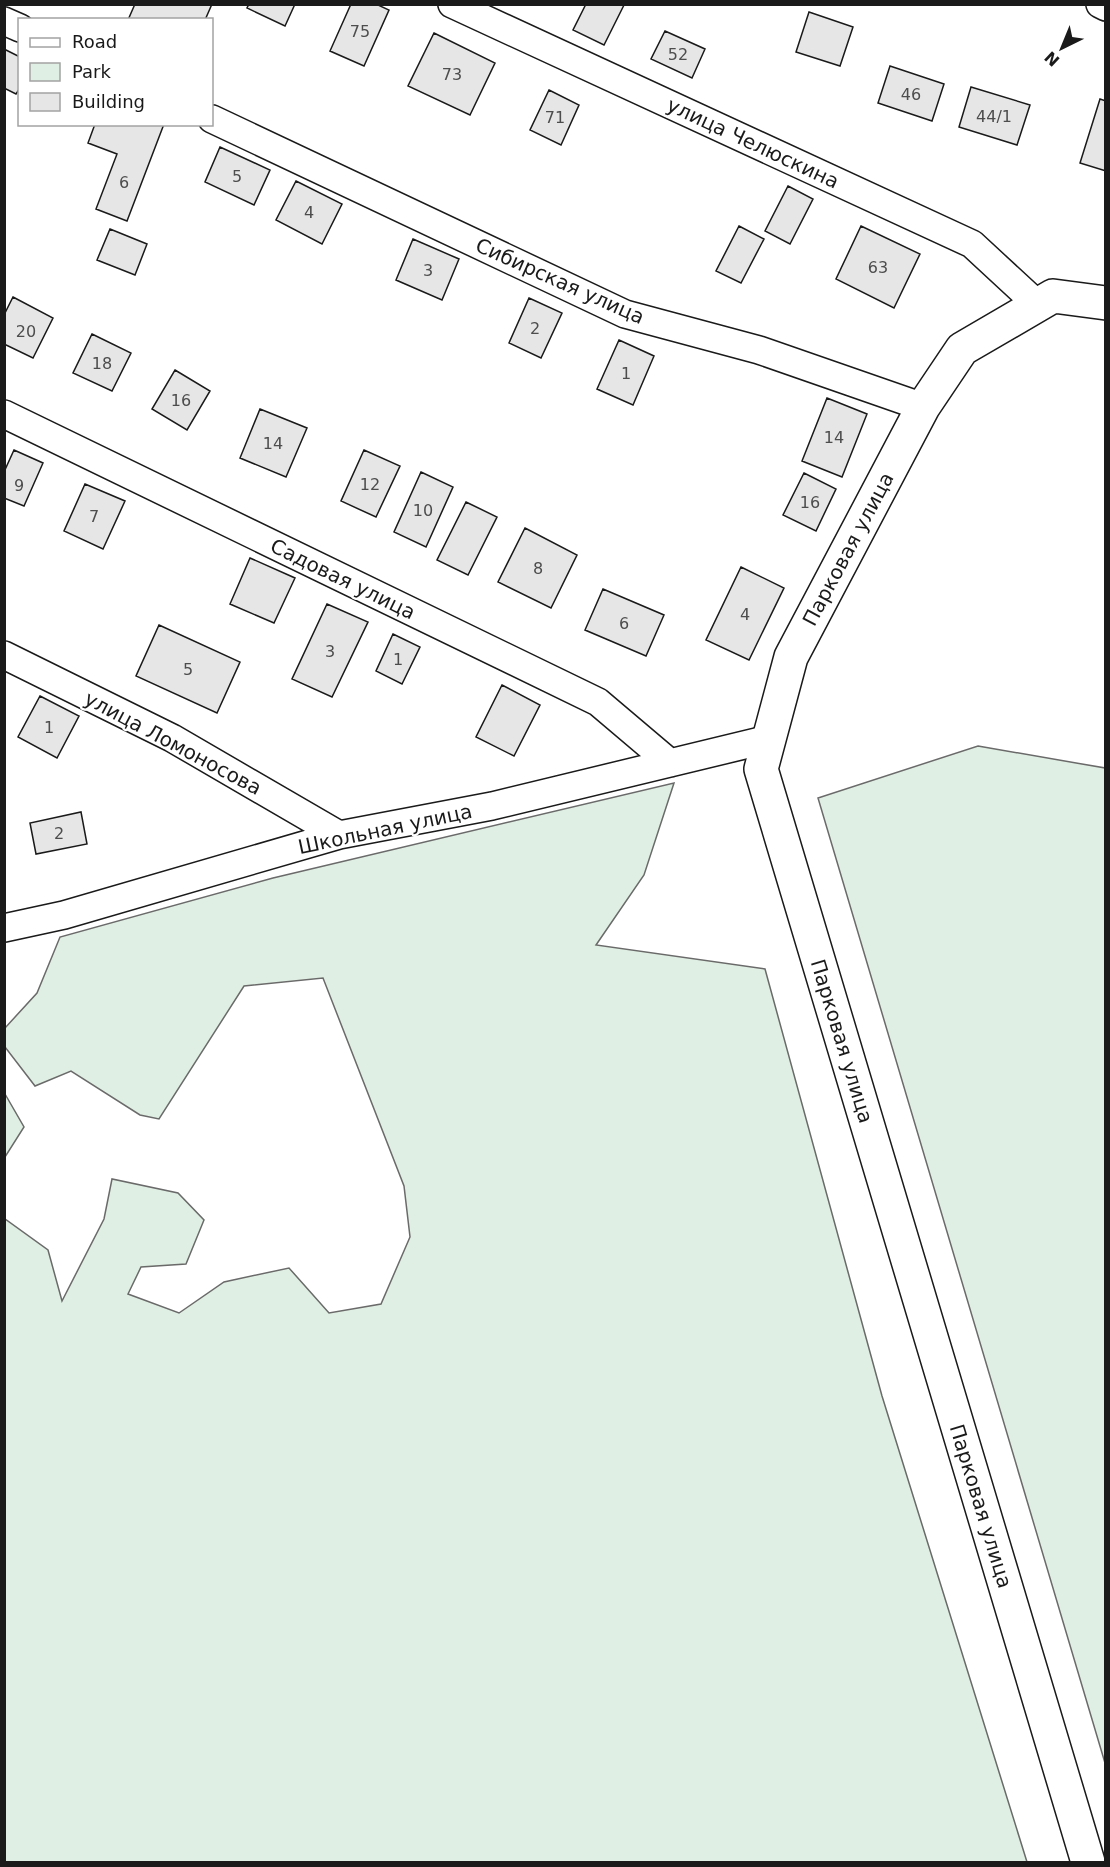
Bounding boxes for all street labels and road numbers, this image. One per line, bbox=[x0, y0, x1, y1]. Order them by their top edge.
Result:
street label: улица Челюскина bbox=[663, 93, 843, 193]
street label: Сибирская улица bbox=[472, 233, 648, 329]
street label: Парковая улица bbox=[797, 468, 899, 630]
street label: Садовая улица bbox=[267, 534, 419, 624]
street label: улица Ломоносова bbox=[80, 686, 266, 800]
street label: Школьная улица bbox=[296, 799, 474, 859]
street label: Парковая улица bbox=[806, 956, 878, 1126]
street label: Парковая улица bbox=[945, 1421, 1017, 1591]

